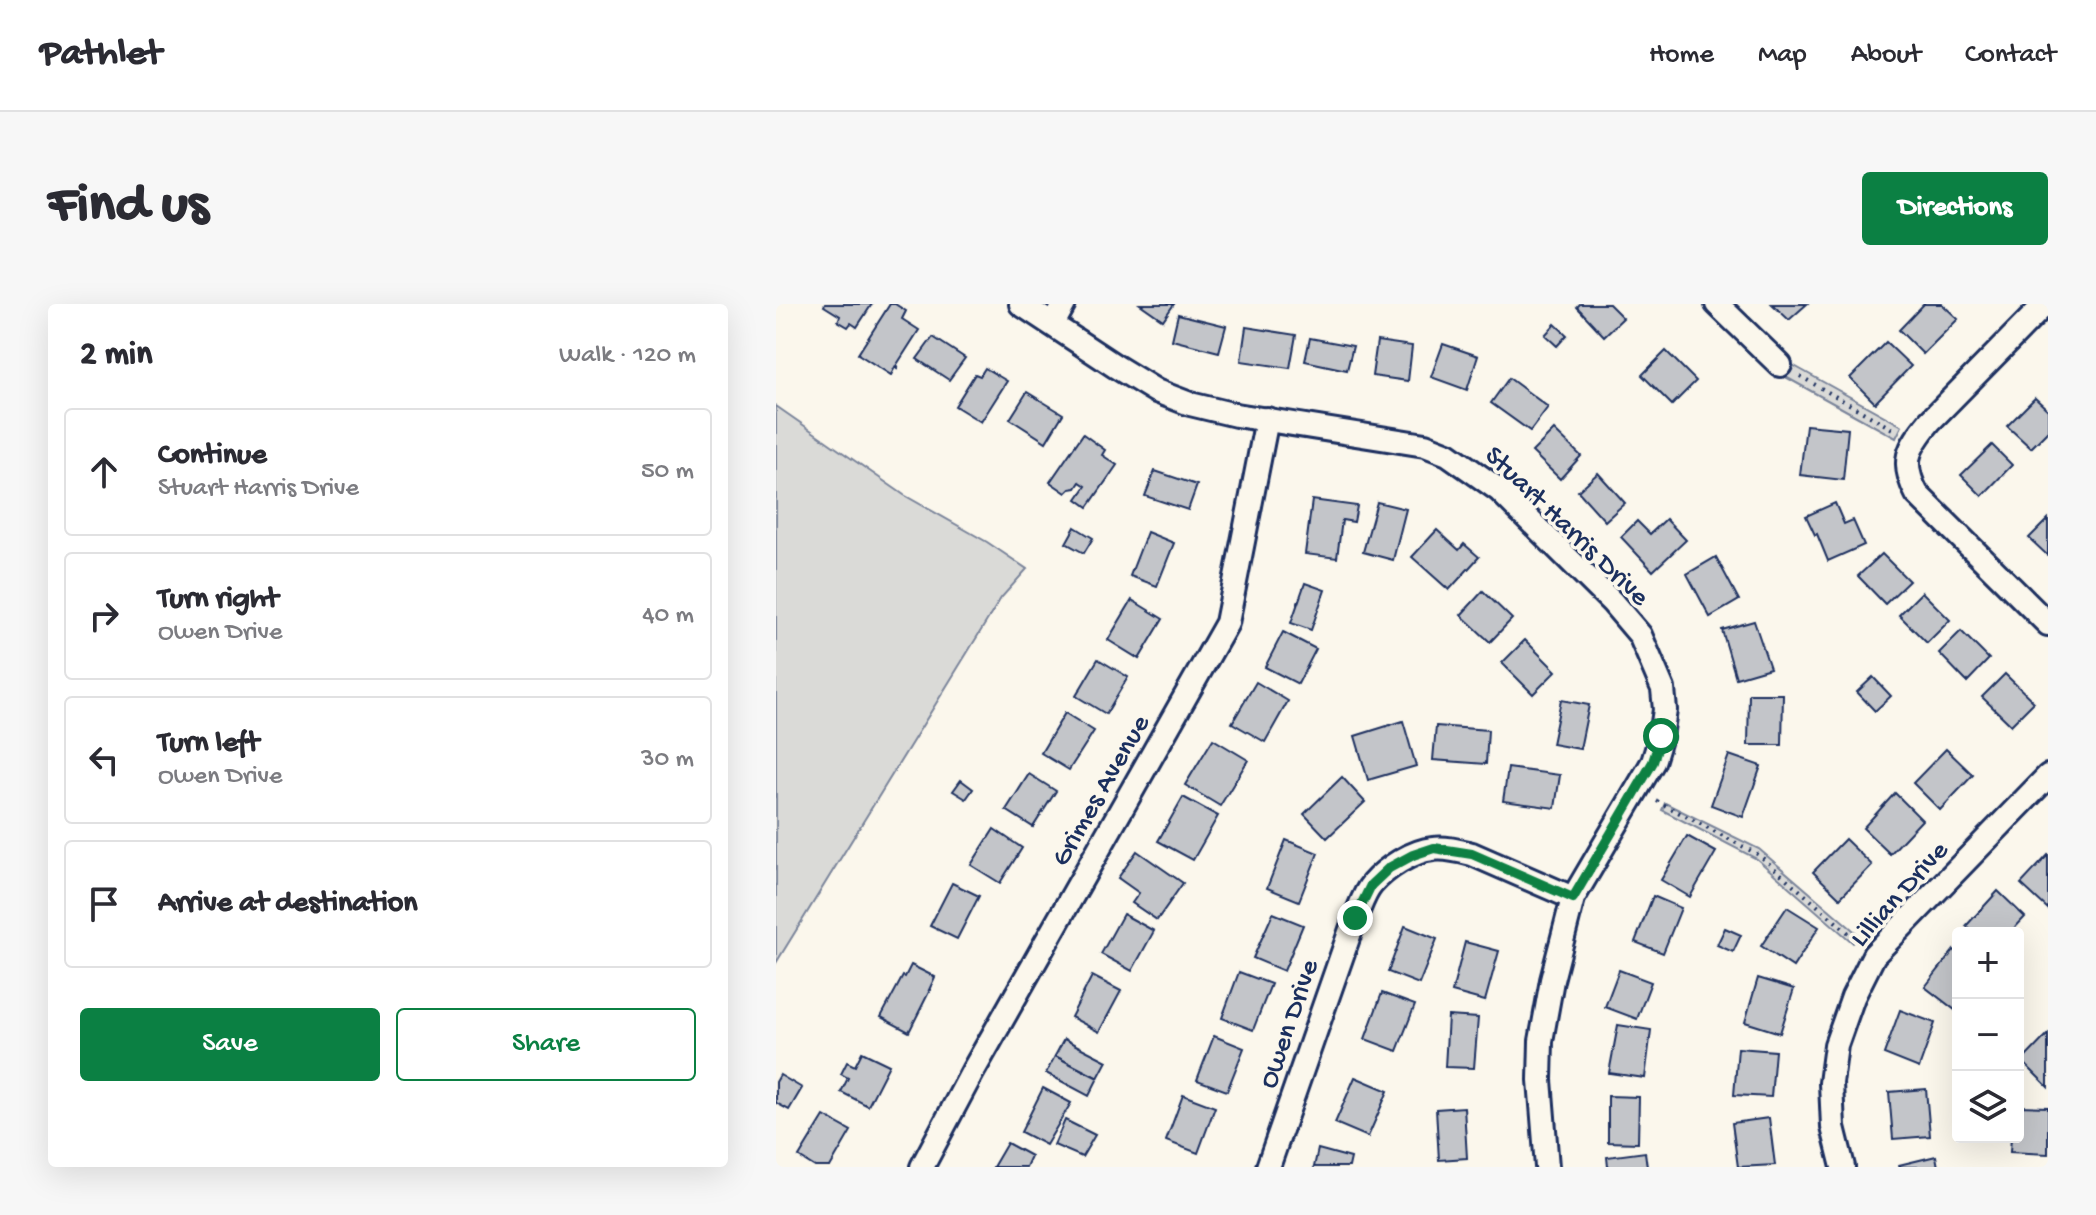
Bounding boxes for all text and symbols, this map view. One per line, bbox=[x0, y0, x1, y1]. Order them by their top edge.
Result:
text: Pathlet bbox=[40, 33, 161, 77]
text: Home bbox=[1649, 39, 1714, 72]
text: Map bbox=[1758, 39, 1807, 72]
text: About bbox=[1851, 39, 1921, 72]
text: Contact bbox=[1965, 39, 2056, 72]
button: Directions bbox=[1862, 172, 2048, 245]
text: Find us bbox=[48, 175, 208, 241]
text: 2 min bbox=[80, 336, 152, 376]
text: Walk · 120 m bbox=[559, 341, 696, 372]
text: Continue bbox=[158, 439, 267, 474]
street label: Stuart Harris Drive bbox=[1477, 440, 1656, 615]
icon: ahead bbox=[82, 450, 126, 494]
text: 50 m bbox=[641, 457, 694, 488]
text: Stuart Harris Drive bbox=[158, 474, 359, 505]
text: Turn right bbox=[158, 583, 278, 618]
icon: right bbox=[82, 594, 126, 638]
text: 40 m bbox=[642, 601, 694, 632]
text: Owen Drive bbox=[158, 618, 282, 649]
street label: Grimes Avenue bbox=[1045, 709, 1159, 873]
route start bbox=[1643, 718, 1679, 754]
text: Turn left bbox=[158, 727, 259, 762]
icon: left bbox=[82, 738, 126, 782]
text: 30 m bbox=[641, 745, 694, 776]
text: Owen Drive bbox=[158, 762, 282, 793]
street label: Lillian Drive bbox=[1844, 835, 1957, 955]
icon: arrive bbox=[82, 882, 126, 926]
text: Arrive at destination bbox=[158, 887, 418, 922]
route end bbox=[1337, 900, 1373, 936]
map controls bbox=[1952, 927, 2024, 1143]
button: + bbox=[1952, 927, 2024, 999]
street label: Owen Drive bbox=[1253, 955, 1328, 1093]
button: − bbox=[1952, 999, 2024, 1071]
button: Save bbox=[80, 1008, 380, 1081]
button: Share bbox=[396, 1008, 696, 1081]
button: layers bbox=[1952, 1071, 2024, 1143]

